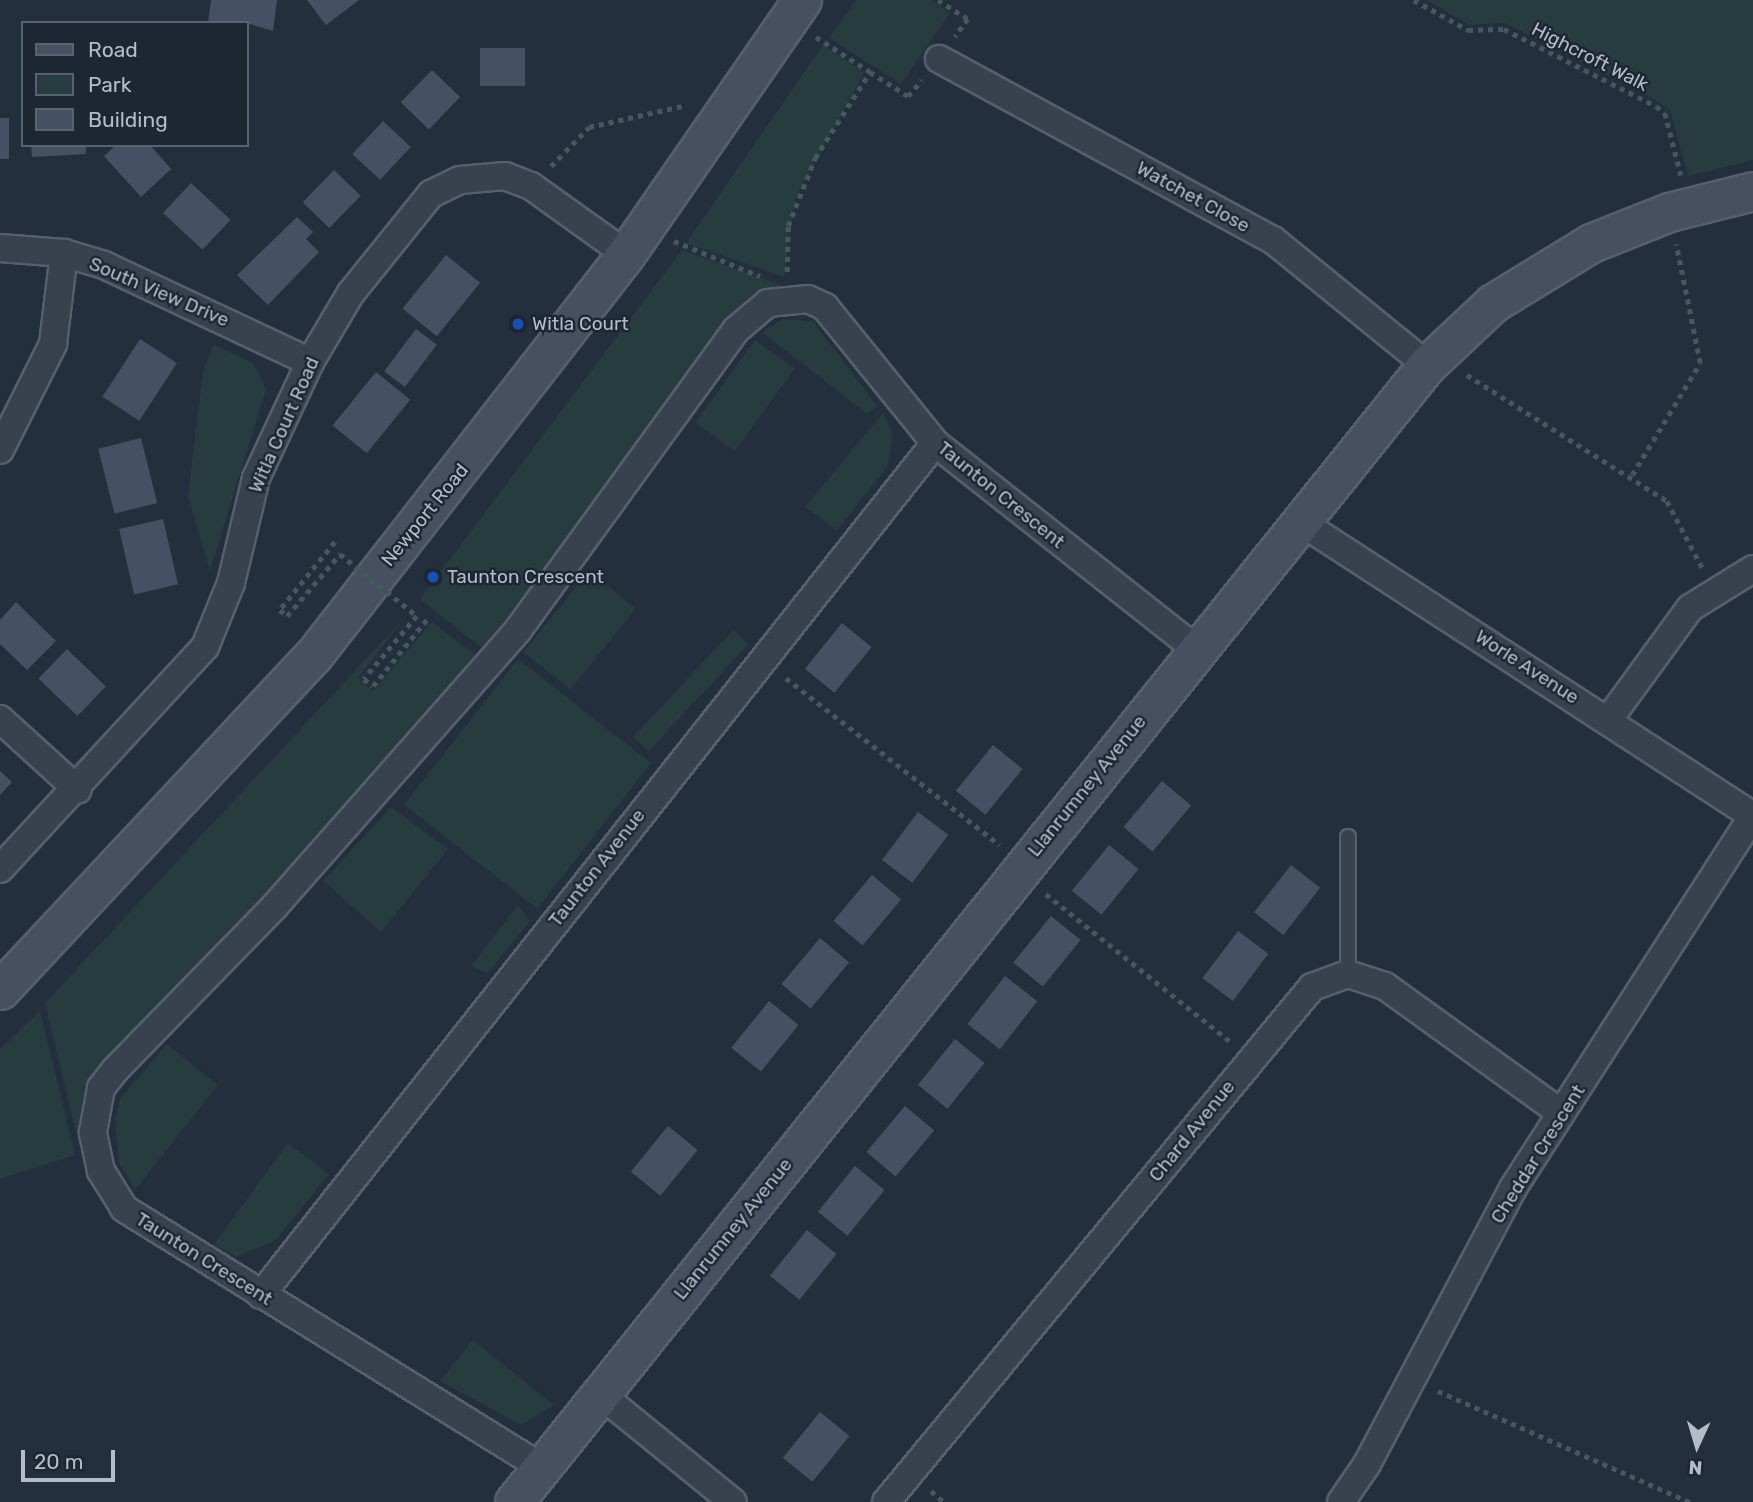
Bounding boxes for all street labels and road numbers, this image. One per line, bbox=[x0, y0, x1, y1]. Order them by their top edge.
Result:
street label: Highcroft Walk bbox=[1528, 18, 1652, 96]
street label: Watchet Close bbox=[1132, 157, 1254, 237]
street label: South View Drive bbox=[85, 252, 233, 332]
street label: Witla Court Road bbox=[244, 354, 324, 496]
street label: Taunton Crescent bbox=[933, 437, 1069, 553]
street label: Newport Road bbox=[377, 459, 473, 571]
street label: Worle Avenue bbox=[1471, 625, 1583, 709]
street label: Llanrumney Avenue bbox=[1023, 710, 1151, 862]
street label: Taunton Avenue bbox=[544, 804, 650, 932]
street label: Chard Avenue bbox=[1144, 1076, 1240, 1186]
street label: Cheddar Crescent bbox=[1486, 1080, 1590, 1228]
street label: Llanrumney Avenue bbox=[669, 1153, 797, 1305]
street label: Taunton Crescent bbox=[131, 1208, 277, 1310]

